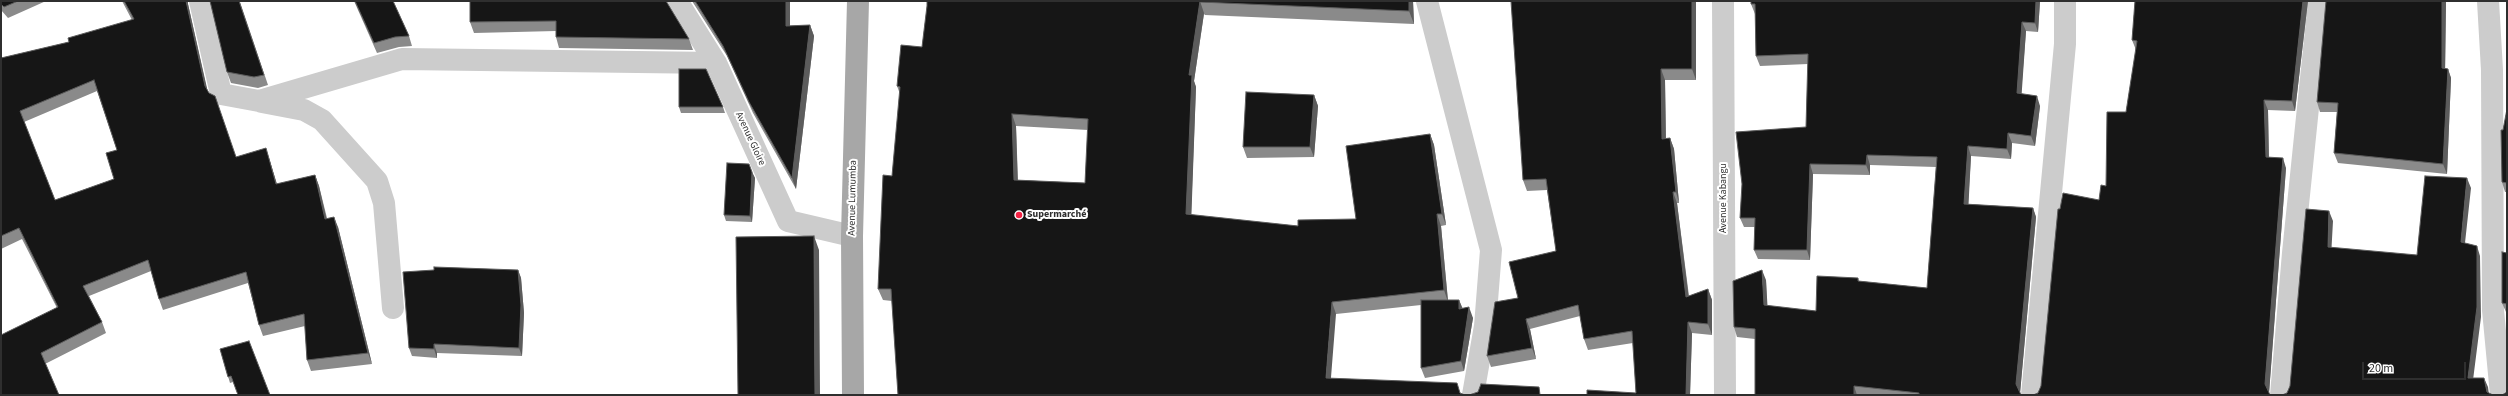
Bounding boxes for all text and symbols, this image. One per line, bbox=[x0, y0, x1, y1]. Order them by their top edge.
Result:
street label: Avenue Gloire bbox=[732, 110, 768, 168]
street label: Avenue Lumumba bbox=[846, 160, 860, 236]
street label: Avenue Kabangu bbox=[1718, 163, 1730, 233]
place label: Supermarché bbox=[1027, 209, 1086, 221]
marker: Supermarché bbox=[1014, 210, 1024, 220]
scale bar bbox=[2364, 354, 2468, 380]
text: 20 m bbox=[2369, 360, 2393, 377]

